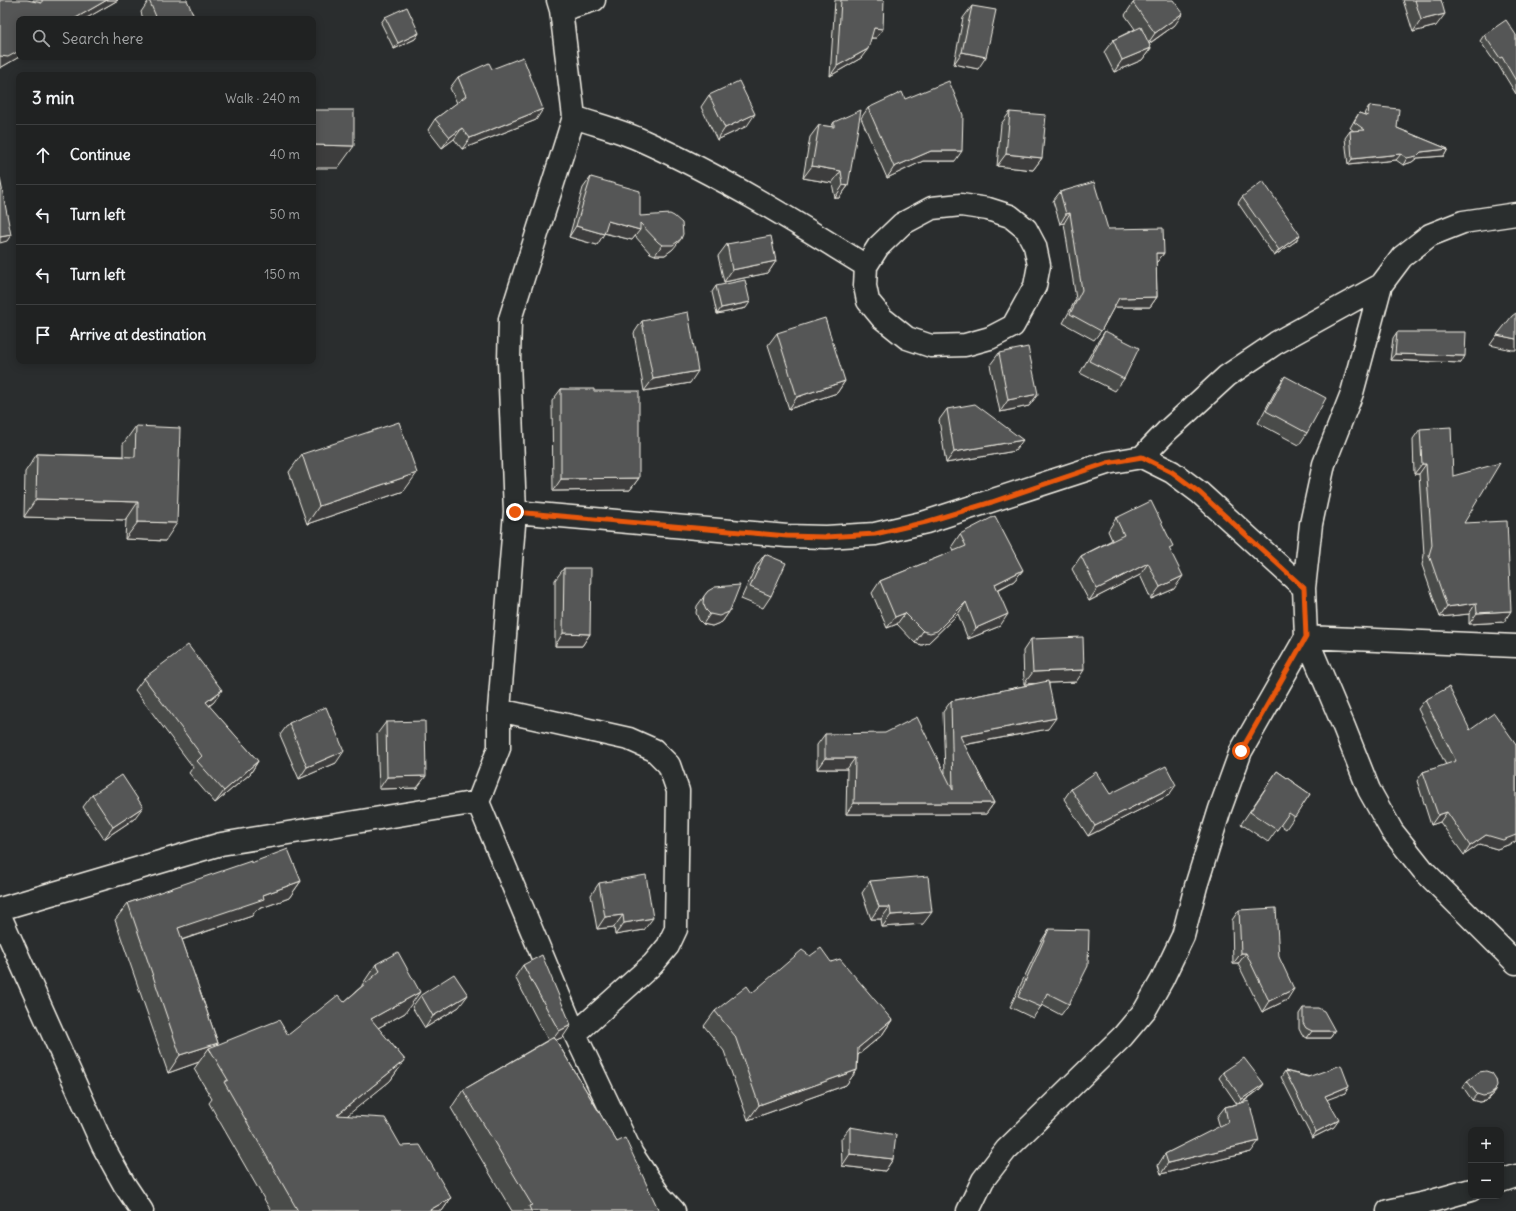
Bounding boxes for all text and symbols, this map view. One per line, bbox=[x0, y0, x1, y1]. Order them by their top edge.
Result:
search box bbox=[16, 16, 316, 60]
icon: search bbox=[30, 27, 52, 49]
text: Search here bbox=[62, 29, 143, 48]
text: 3 min bbox=[32, 87, 74, 109]
text: Walk · 240 m bbox=[225, 90, 300, 107]
icon: ahead bbox=[32, 144, 54, 166]
text: Continue bbox=[70, 145, 131, 164]
text: 40 m bbox=[269, 146, 300, 163]
icon: left bbox=[32, 204, 54, 226]
text: Turn left bbox=[70, 205, 125, 224]
text: 50 m bbox=[269, 206, 300, 223]
icon: left bbox=[32, 264, 54, 286]
text: Turn left bbox=[70, 265, 125, 284]
text: 150 m bbox=[264, 266, 300, 283]
icon: arrive bbox=[32, 324, 54, 346]
text: Arrive at destination bbox=[70, 325, 206, 344]
route end bbox=[506, 503, 524, 521]
route start bbox=[1232, 742, 1250, 760]
map controls bbox=[1468, 1127, 1504, 1199]
button: + bbox=[1468, 1127, 1504, 1163]
button: − bbox=[1468, 1163, 1504, 1199]

